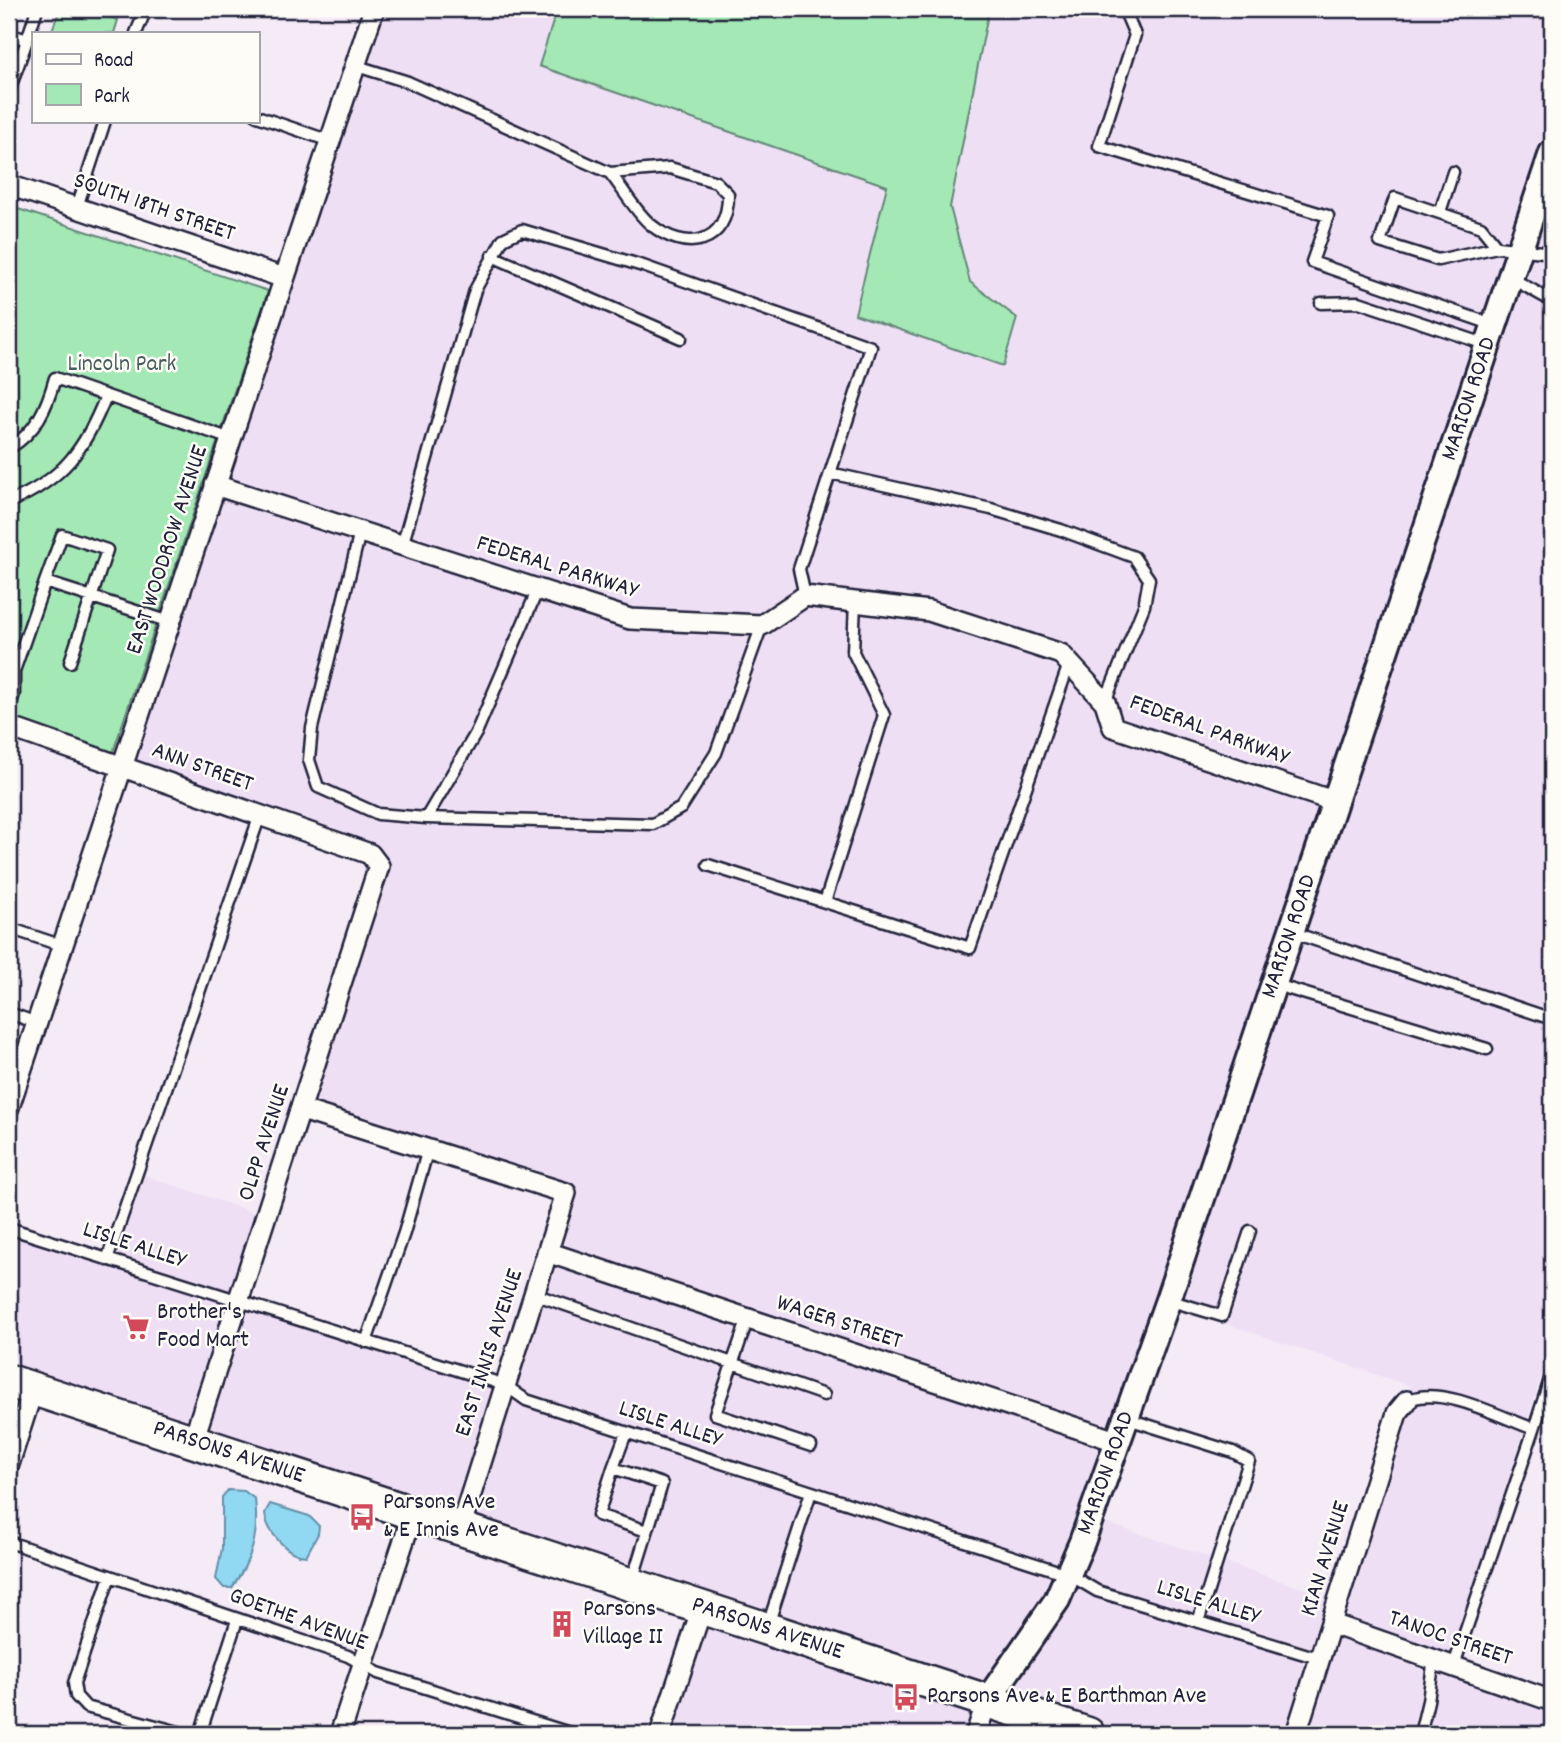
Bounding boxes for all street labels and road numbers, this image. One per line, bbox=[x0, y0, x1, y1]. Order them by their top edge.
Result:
street label: SOUTH 18TH STREET bbox=[69, 164, 240, 252]
street label: MARION ROAD bbox=[1433, 333, 1506, 465]
street label: EAST WOODROW AVENUE bbox=[118, 441, 218, 659]
street label: FEDERAL PARKWAY bbox=[472, 527, 643, 609]
street label: FEDERAL PARKWAY bbox=[1125, 686, 1295, 776]
street label: ANN STREET bbox=[147, 734, 258, 802]
street label: MARION ROAD bbox=[1253, 870, 1326, 1003]
street label: OLPP AVENUE bbox=[230, 1080, 300, 1206]
street label: LISLE ALLEY bbox=[78, 1213, 191, 1279]
street label: EAST INNIS AVENUE bbox=[447, 1265, 533, 1441]
street label: WAGER STREET bbox=[772, 1287, 907, 1359]
street label: LISLE ALLEY bbox=[614, 1392, 727, 1458]
street label: MARION ROAD bbox=[1069, 1407, 1144, 1539]
street label: PARSONS AVENUE bbox=[148, 1412, 309, 1494]
street label: KIAN AVENUE bbox=[1292, 1497, 1360, 1621]
street label: LISLE ALLEY bbox=[1152, 1571, 1265, 1635]
street label: GOETHE AVENUE bbox=[224, 1579, 372, 1661]
street label: PARSONS AVENUE bbox=[687, 1588, 848, 1670]
street label: TANOC STREET bbox=[1384, 1602, 1517, 1676]

